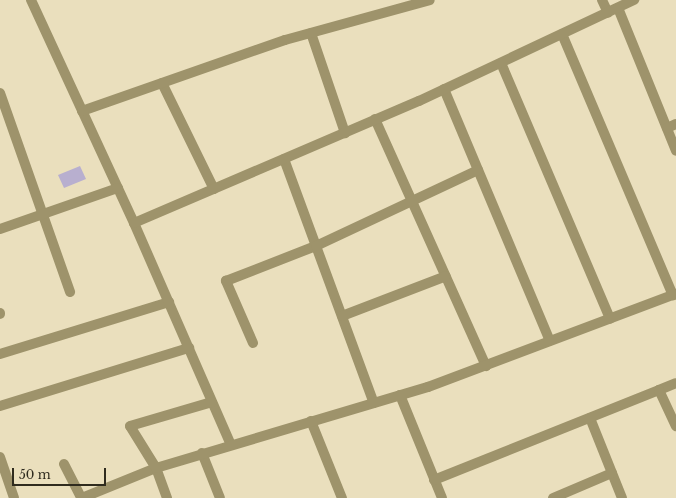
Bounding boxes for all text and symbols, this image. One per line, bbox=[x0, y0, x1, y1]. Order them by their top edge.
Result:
scale bar bbox=[14, 460, 108, 486]
text: 50 m bbox=[19, 467, 51, 482]

